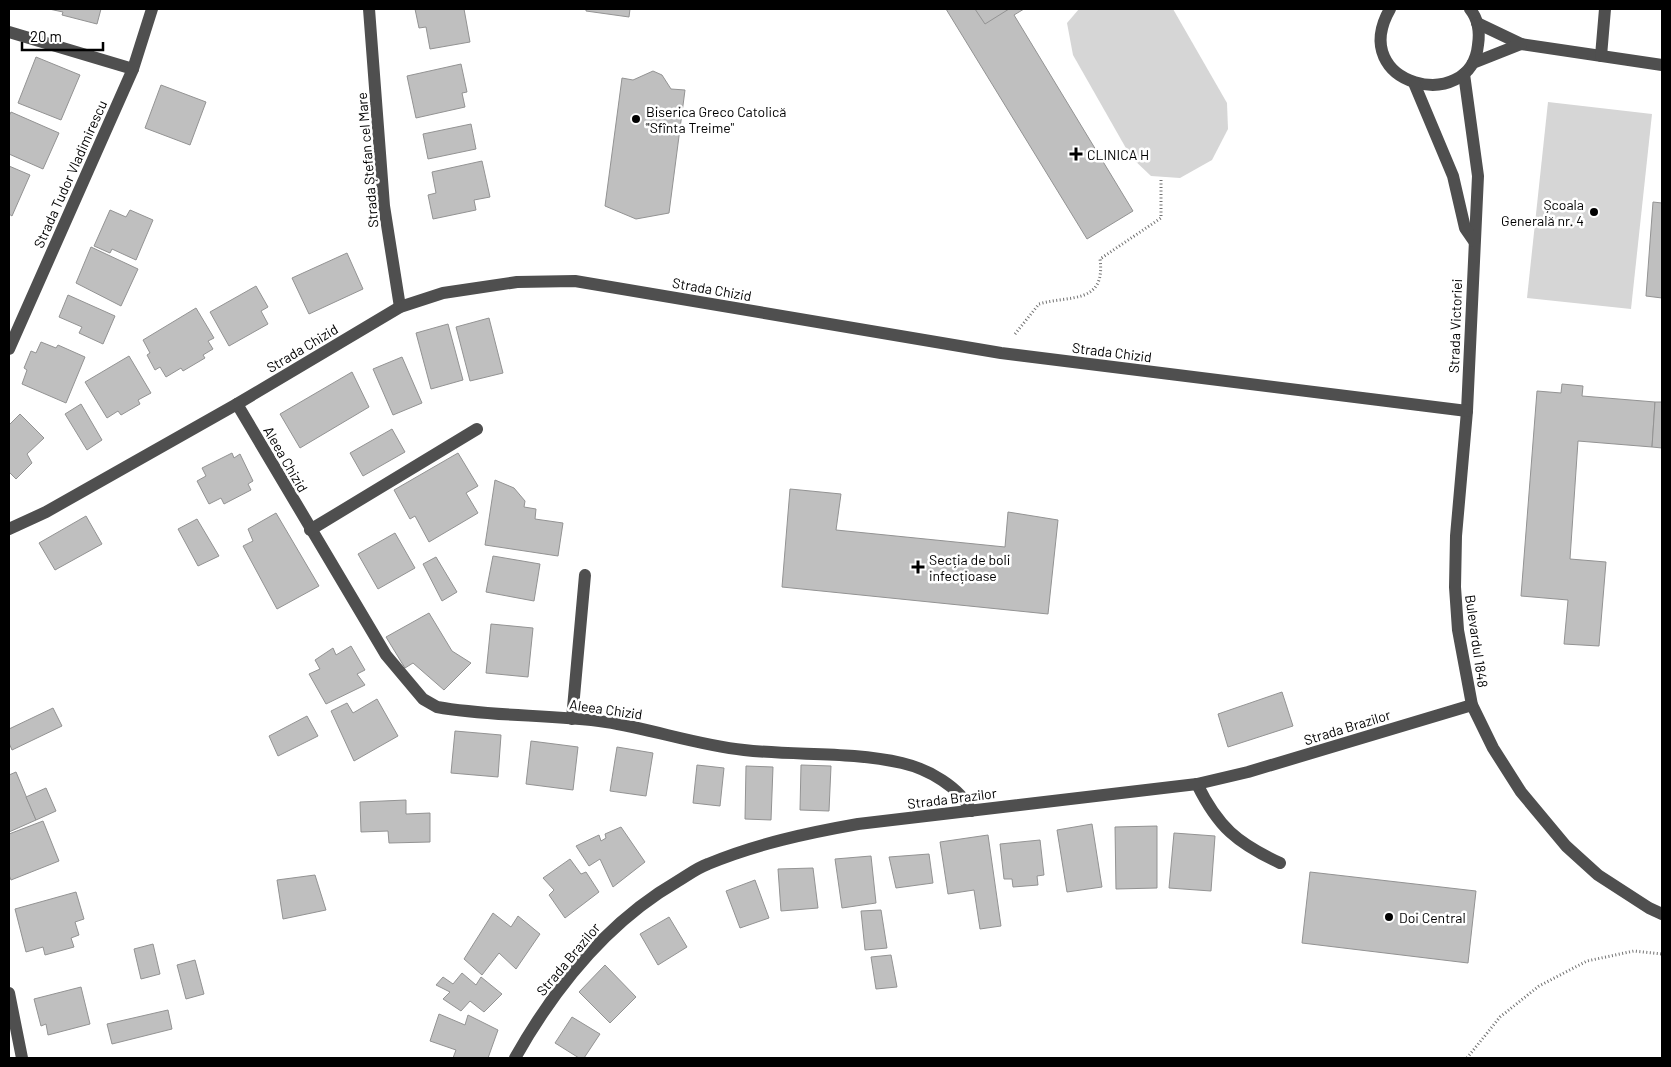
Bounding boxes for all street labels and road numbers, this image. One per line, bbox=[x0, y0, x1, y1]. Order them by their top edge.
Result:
street label: Strada Ștefan cel Mare bbox=[353, 91, 381, 229]
street label: Strada Tudor Vladimirescu bbox=[30, 97, 110, 251]
street label: Strada Chizid bbox=[671, 274, 753, 304]
street label: Strada Victoriei bbox=[1445, 279, 1465, 373]
street label: Strada Chizid bbox=[263, 320, 341, 376]
street label: Strada Chizid bbox=[1071, 339, 1153, 365]
street label: Aleea Chizid bbox=[260, 423, 312, 495]
street label: Bulevardul 1848 bbox=[1462, 593, 1492, 689]
street label: Aleea Chizid bbox=[568, 695, 644, 723]
street label: Strada Brazilor bbox=[1302, 706, 1392, 748]
street label: Strada Brazilor bbox=[906, 784, 998, 812]
street label: Strada Brazilor bbox=[533, 919, 603, 999]

